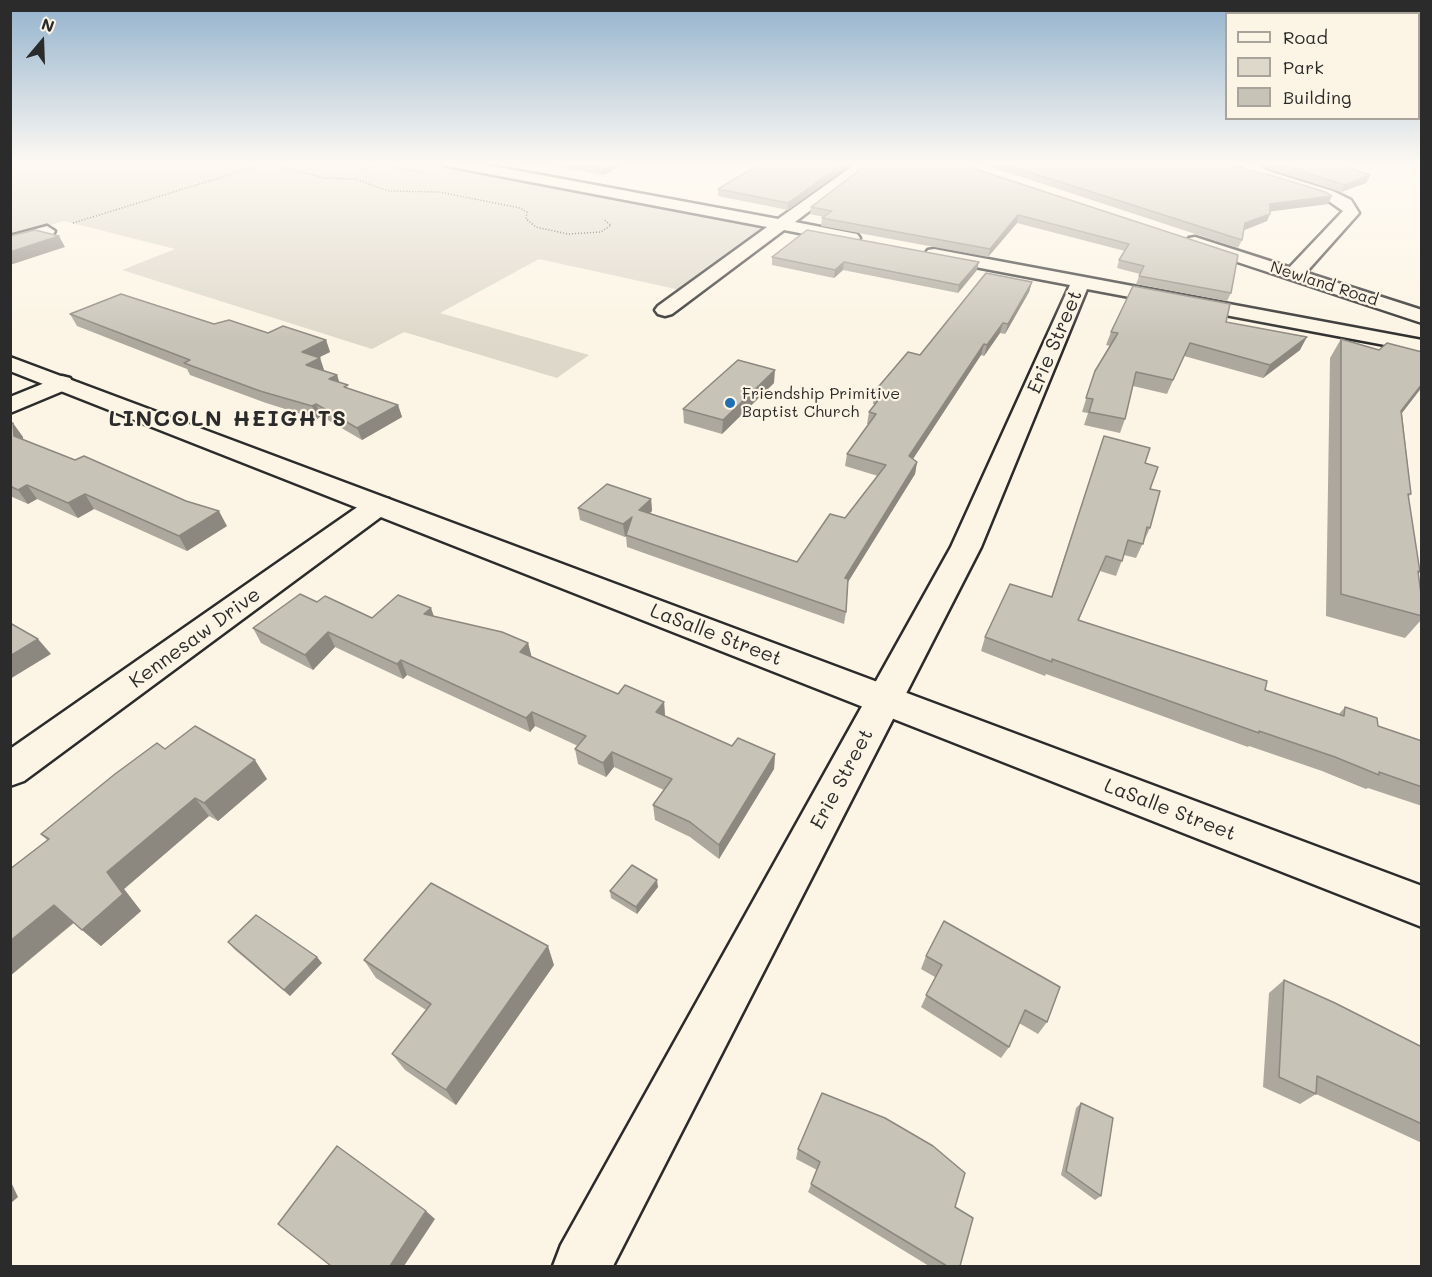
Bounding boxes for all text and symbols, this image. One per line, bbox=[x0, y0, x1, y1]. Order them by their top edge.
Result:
north arrow bbox=[12, 12, 72, 72]
legend bbox=[1225, 12, 1420, 120]
text: N bbox=[39, 13, 57, 36]
text: Road bbox=[1283, 25, 1328, 49]
text: Park bbox=[1283, 55, 1324, 79]
text: Building bbox=[1283, 85, 1351, 109]
street label: Newland Road bbox=[1268, 258, 1380, 310]
street label: Erie Street bbox=[1022, 287, 1088, 397]
place label: Friendship Primitive Baptist Church bbox=[742, 384, 900, 422]
marker: Friendship Primitive Baptist Church bbox=[723, 396, 737, 410]
district label: LINCOLN HEIGHTS bbox=[108, 406, 348, 432]
street label: Kennesaw Drive bbox=[125, 582, 265, 694]
street label: LaSalle Street bbox=[647, 599, 785, 671]
street label: Erie Street bbox=[806, 725, 878, 833]
street label: LaSalle Street bbox=[1101, 774, 1239, 846]

